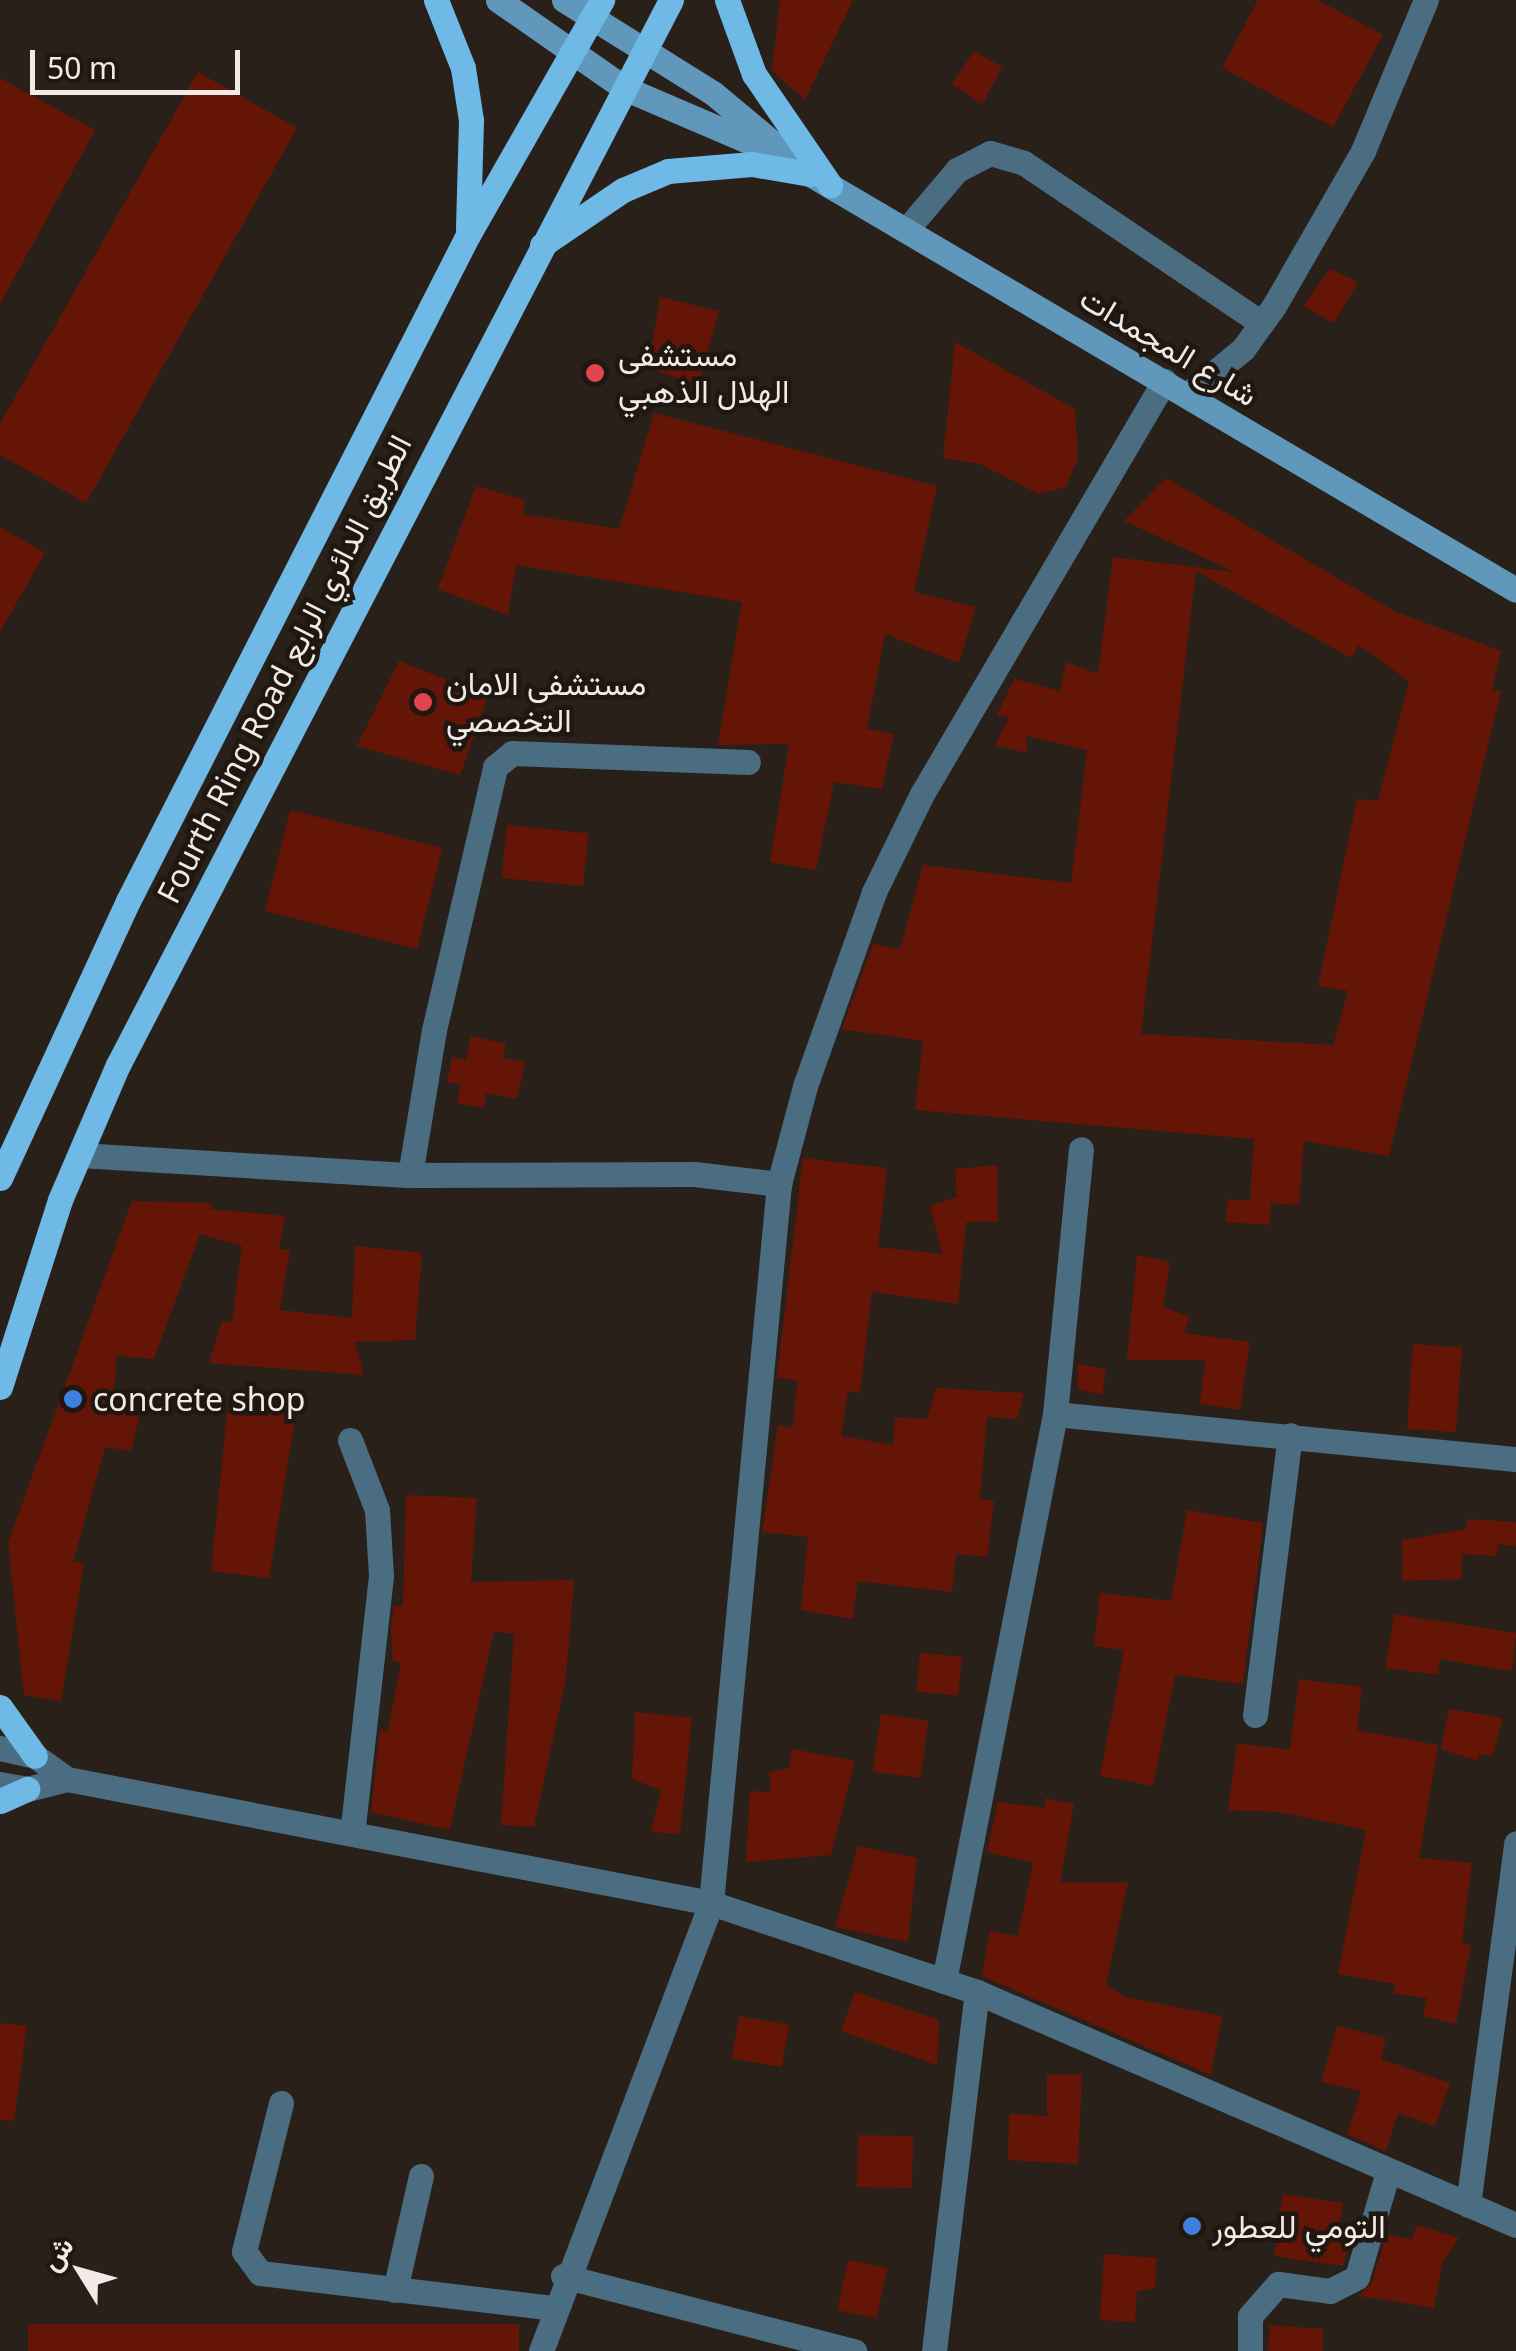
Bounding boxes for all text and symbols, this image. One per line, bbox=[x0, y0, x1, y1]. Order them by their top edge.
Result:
scale bar bbox=[35, 30, 245, 92]
text: 50 m bbox=[47, 47, 117, 88]
street label: شارع المجمدات bbox=[1073, 278, 1265, 414]
place label: مستشفى الهلال الذهبي bbox=[618, 336, 789, 411]
marker: مستشفى الهلال الذهبي bbox=[582, 360, 608, 386]
street label: Fourth Ring Road الطريق الدائري الرابع bbox=[149, 428, 419, 910]
place label: مستشفى الامان التخصصي bbox=[446, 665, 646, 740]
marker: مستشفى الامان التخصصي bbox=[410, 689, 436, 715]
place label: concrete shop bbox=[93, 1380, 306, 1418]
marker: concrete shop bbox=[62, 1388, 84, 1410]
place label: التومي للعطور bbox=[1212, 2207, 1386, 2245]
marker: التومي للعطور bbox=[1181, 2215, 1203, 2237]
north arrow bbox=[30, 2221, 130, 2321]
text: ش bbox=[31, 2228, 81, 2278]

